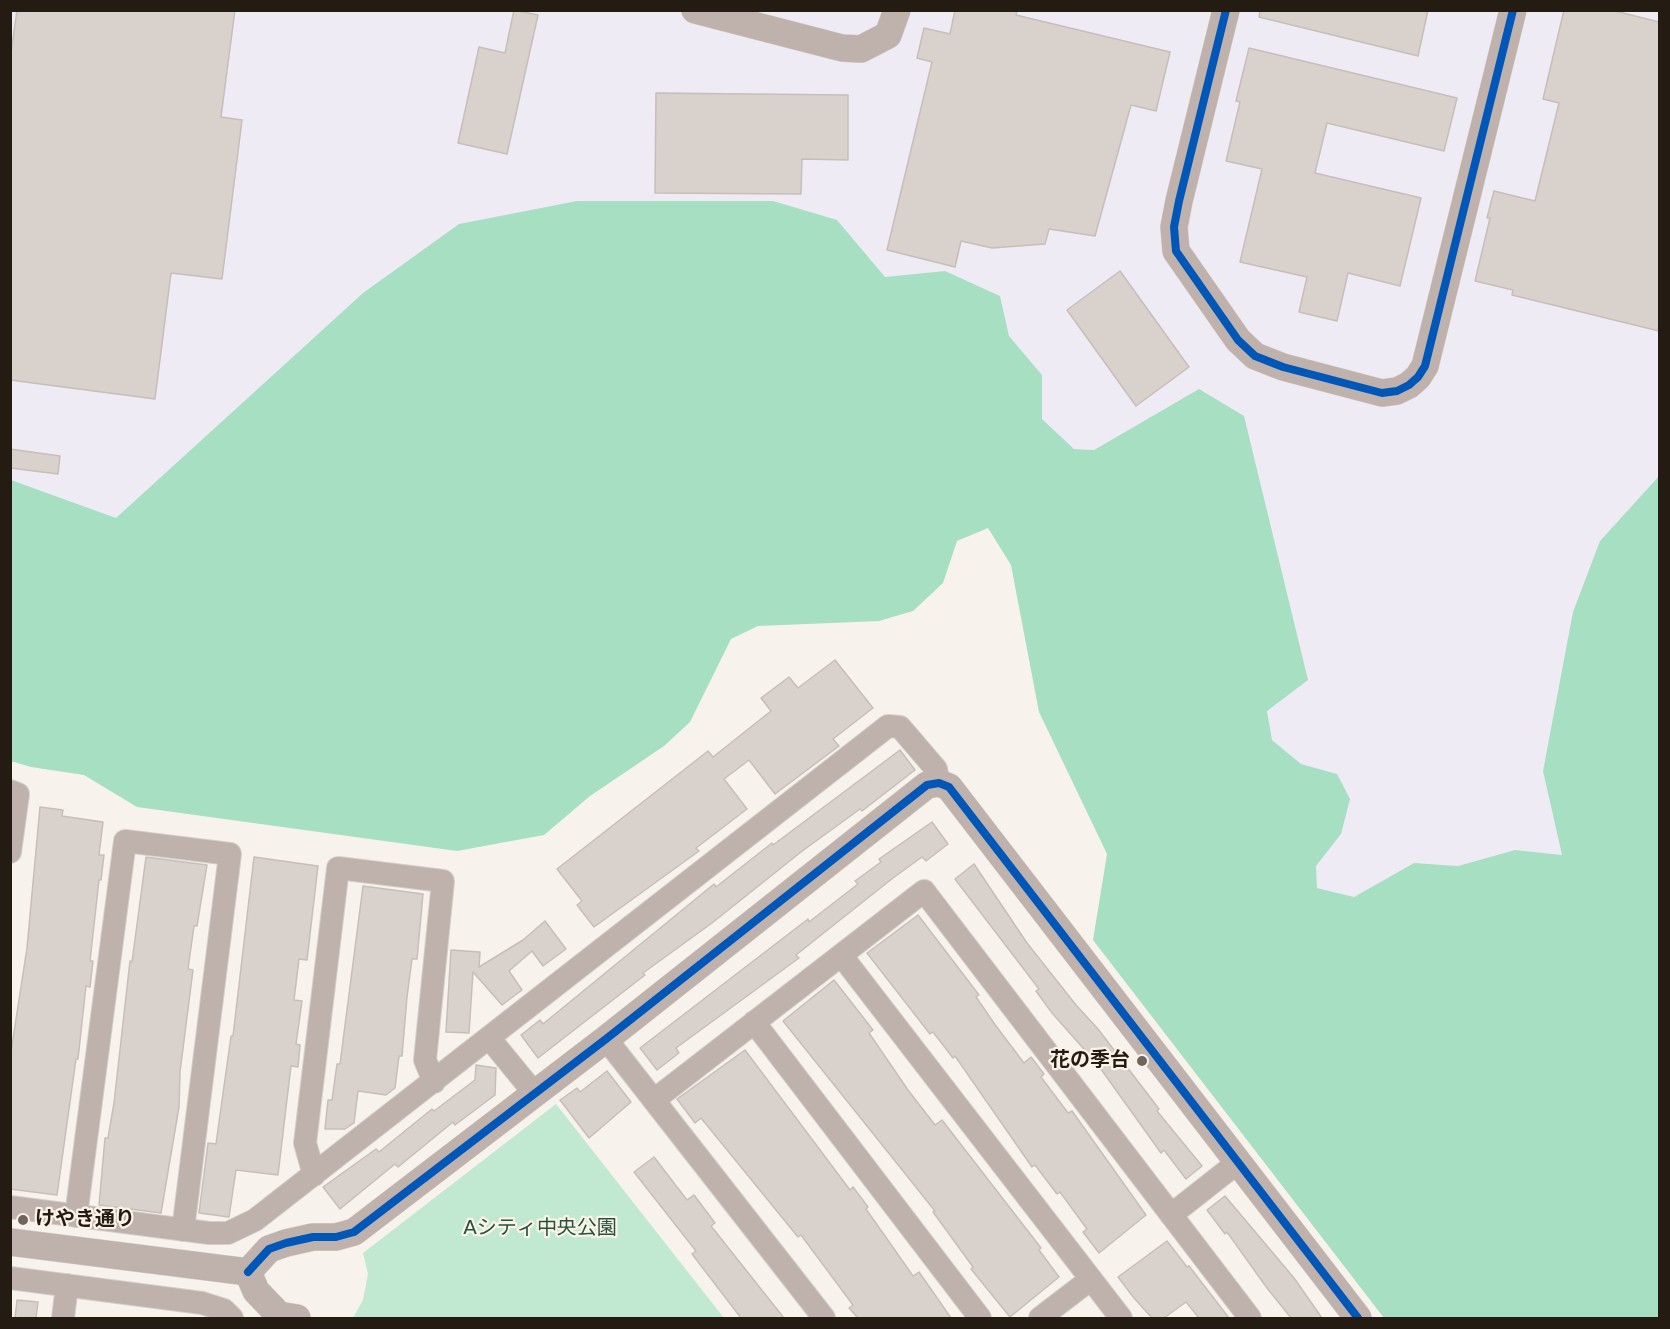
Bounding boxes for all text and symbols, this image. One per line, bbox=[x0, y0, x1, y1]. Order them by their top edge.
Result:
place label: 花の季台 bbox=[1050, 1049, 1130, 1073]
marker: 花の季台 bbox=[1135, 1054, 1149, 1068]
place label: けやき通り bbox=[35, 1208, 135, 1232]
marker: けやき通り bbox=[16, 1213, 30, 1227]
park label: Aシティ中央公園 bbox=[463, 1217, 617, 1241]

